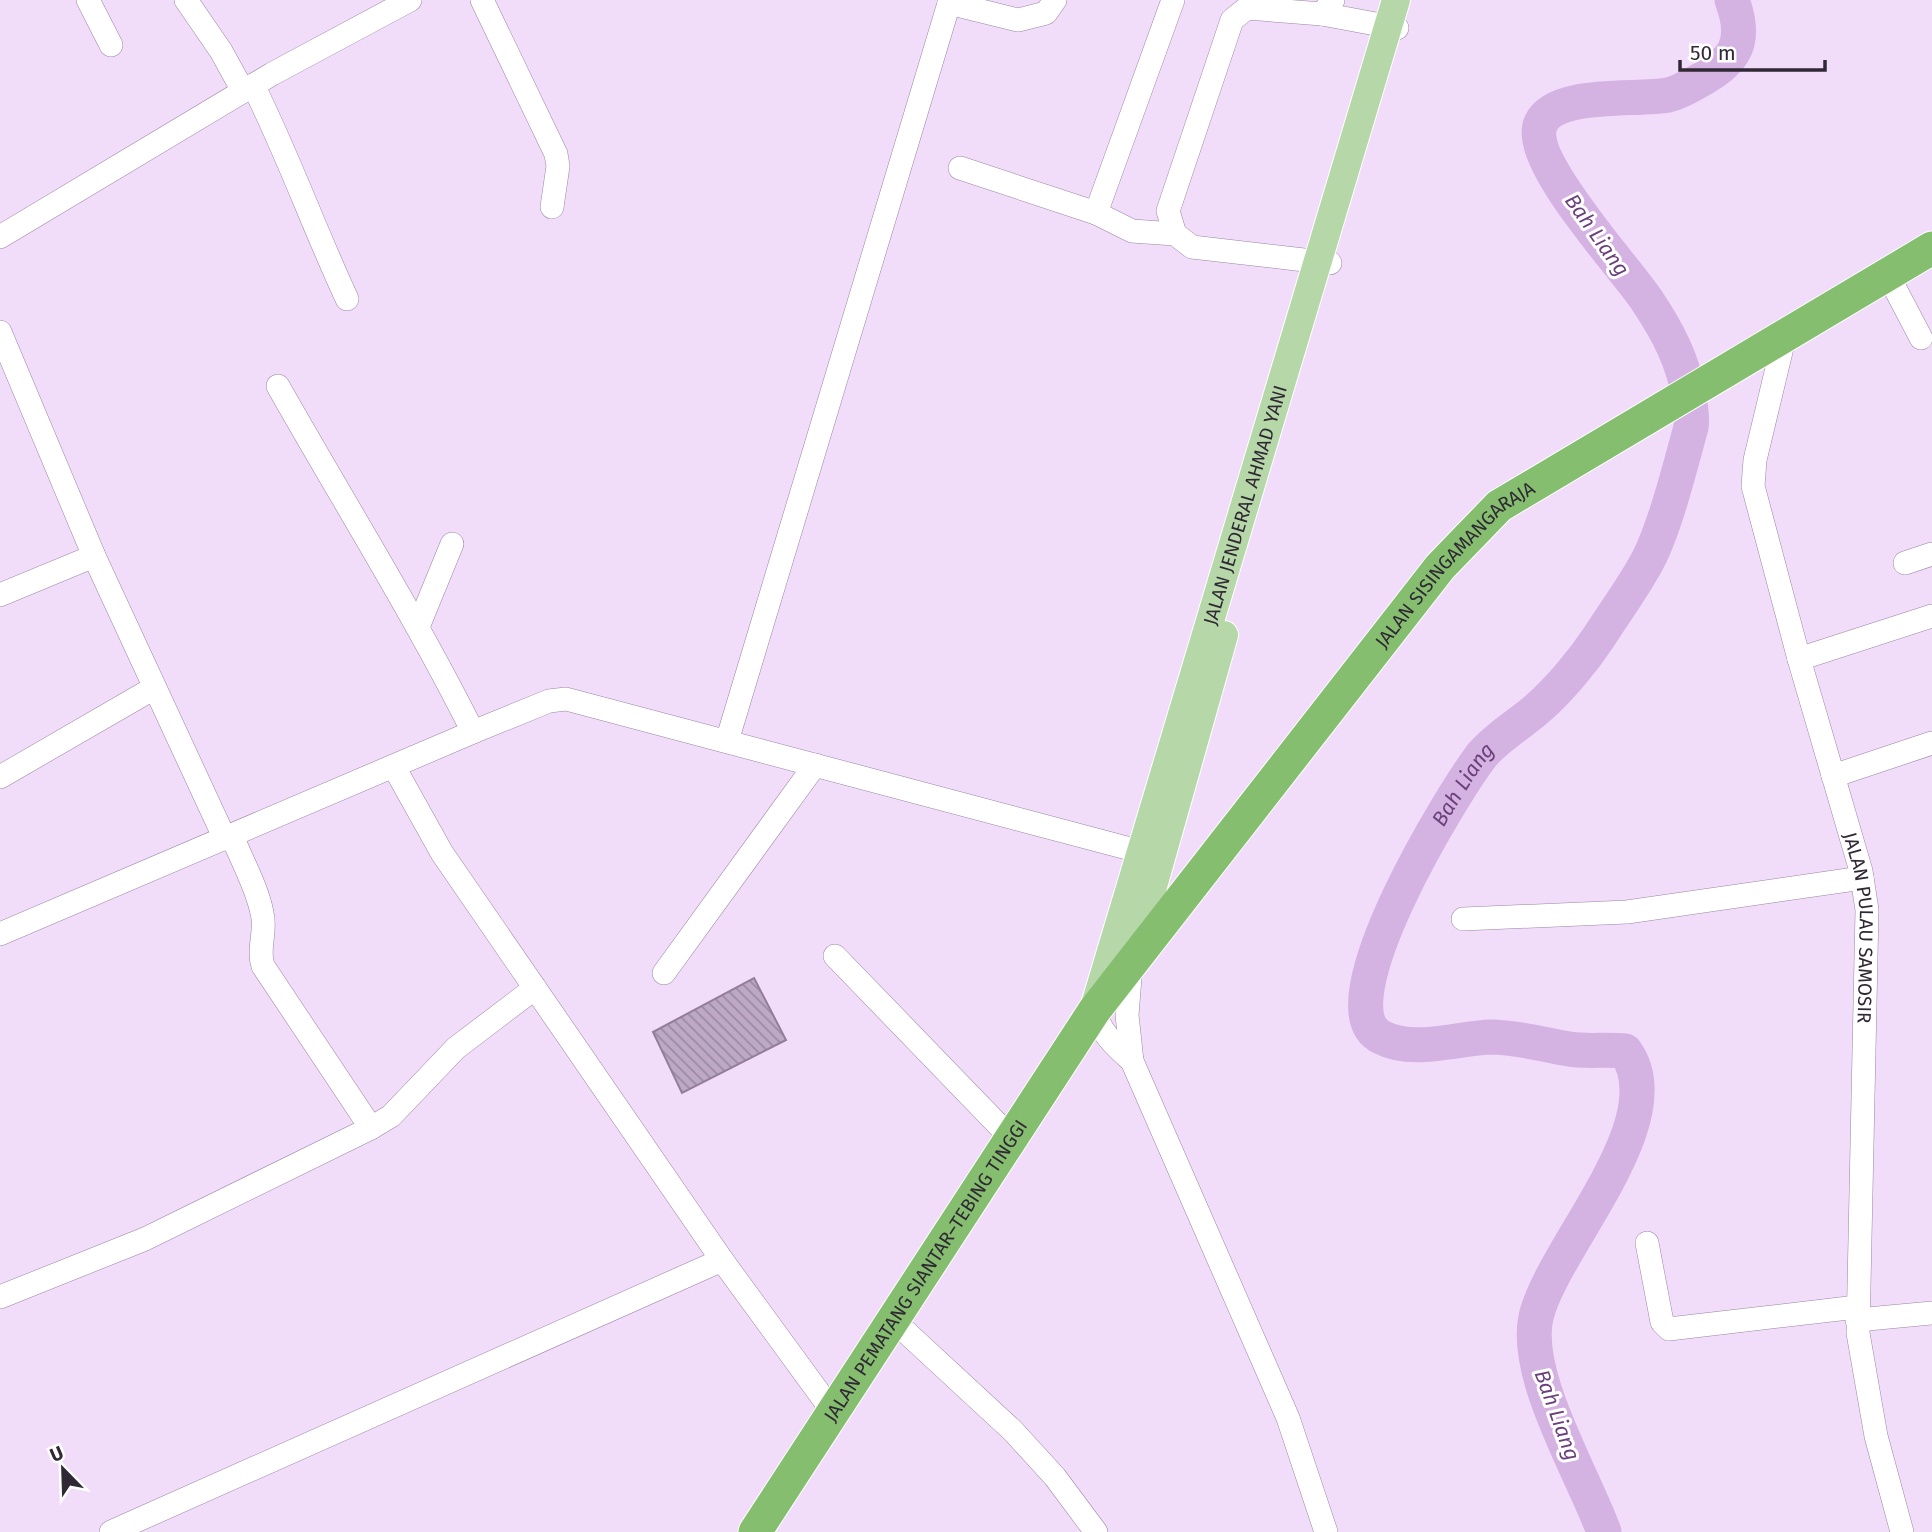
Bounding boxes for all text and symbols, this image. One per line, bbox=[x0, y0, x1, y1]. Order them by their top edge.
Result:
scale bar bbox=[1680, 28, 1825, 72]
text: 50 m bbox=[1690, 40, 1736, 66]
water label: Bah Liang bbox=[1559, 189, 1635, 281]
street label: JALAN JENDERAL AHMAD YANI bbox=[1198, 382, 1292, 628]
street label: JALAN SISINGAMANGARAJA bbox=[1370, 476, 1539, 653]
water label: Bah Liang bbox=[1426, 737, 1500, 831]
street label: JALAN PULAU SAMOSIR bbox=[1838, 830, 1878, 1024]
street label: JALAN PEMATANG SIANTAR–TEBING TINGGI bbox=[819, 1115, 1032, 1426]
water label: Bah Liang bbox=[1529, 1366, 1585, 1464]
north arrow bbox=[28, 1434, 98, 1504]
text: U bbox=[46, 1441, 67, 1467]

